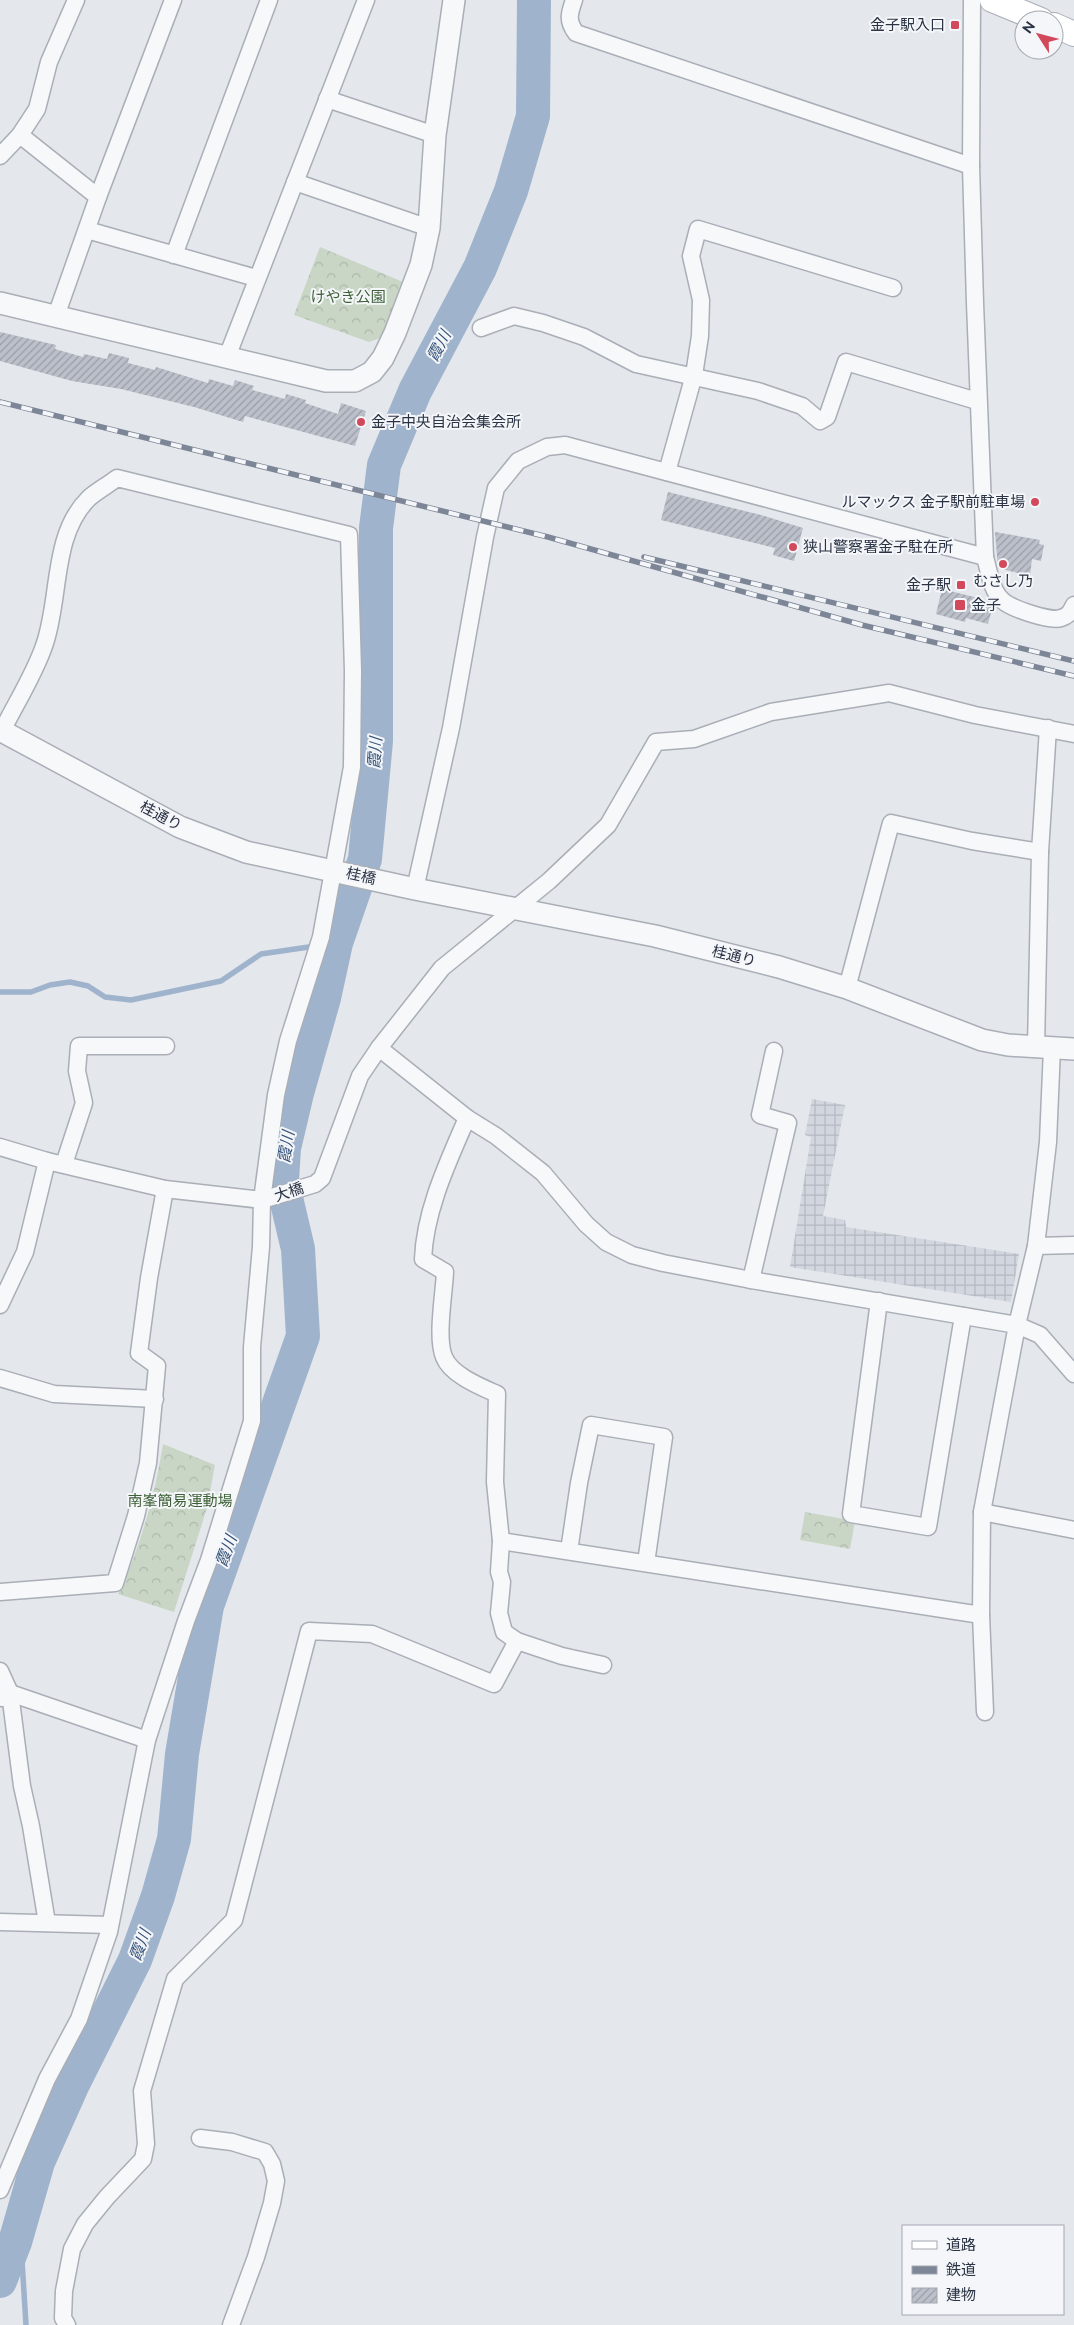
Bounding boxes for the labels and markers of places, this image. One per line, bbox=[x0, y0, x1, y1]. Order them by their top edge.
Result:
place label: 金子駅入口 bbox=[870, 16, 945, 34]
marker: 金子駅入口 bbox=[949, 19, 961, 31]
place label: 金子中央自治会集会所 bbox=[371, 413, 521, 431]
marker: 金子中央自治会集会所 bbox=[355, 416, 367, 428]
place label: ルマックス 金子駅前駐車場 bbox=[842, 493, 1025, 511]
marker: ルマックス 金子駅前駐車場 bbox=[1029, 496, 1041, 508]
place label: 狭山警察署金子駐在所 bbox=[803, 538, 953, 556]
marker: 狭山警察署金子駐在所 bbox=[787, 541, 799, 553]
marker: むさし乃 bbox=[997, 558, 1009, 570]
place label: むさし乃 bbox=[973, 572, 1033, 590]
place label: 金子駅 bbox=[906, 576, 951, 594]
marker: 金子駅 bbox=[955, 579, 967, 591]
place label: 金子 bbox=[971, 596, 1001, 614]
marker: 金子 bbox=[953, 598, 967, 612]

